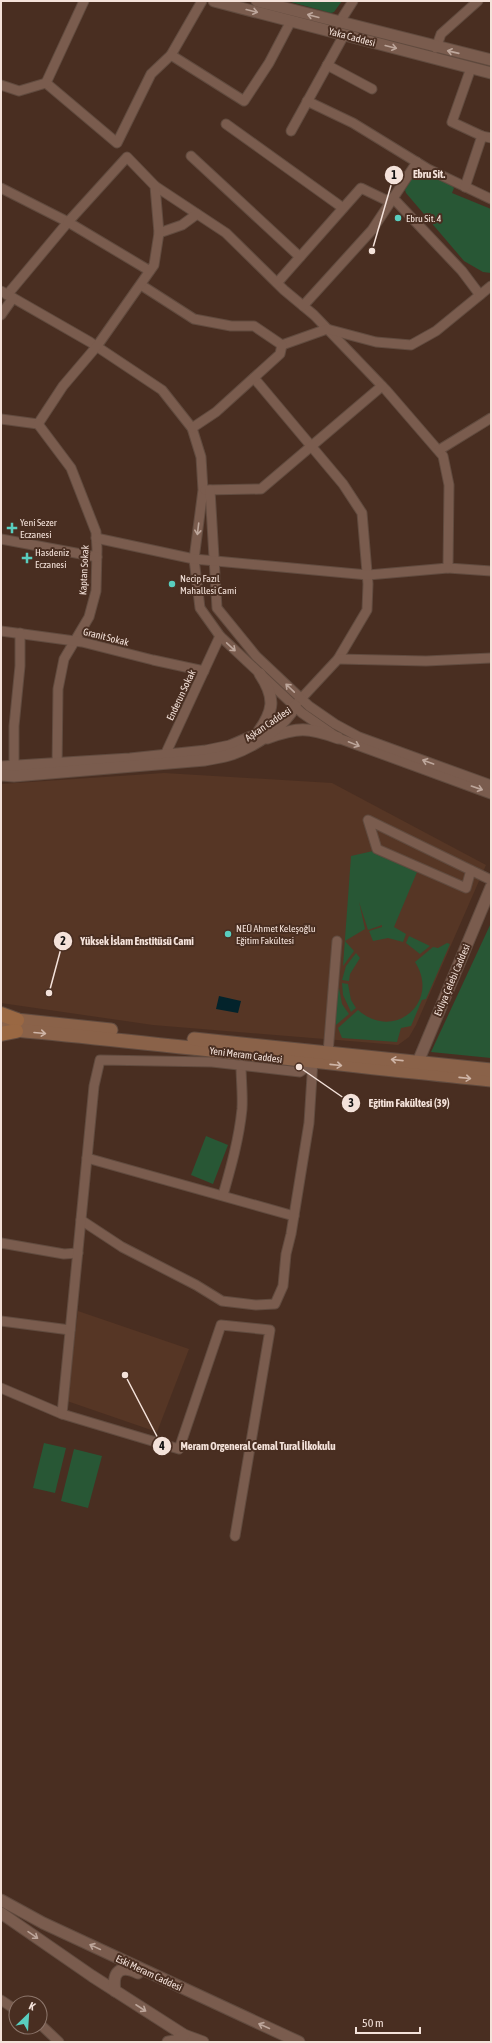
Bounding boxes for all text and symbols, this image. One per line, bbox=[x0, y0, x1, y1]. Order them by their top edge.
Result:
one-way arrow bbox=[245, 7, 258, 15]
one-way arrow bbox=[307, 12, 320, 19]
street label: Yaka Caddesi bbox=[327, 25, 377, 49]
one-way arrow bbox=[384, 44, 397, 51]
one-way arrow bbox=[447, 47, 460, 55]
callout: Ebru Sit. bbox=[384, 163, 453, 186]
text: 1 bbox=[391, 168, 397, 182]
text: Ebru Sit. bbox=[413, 168, 445, 180]
marker: Ebru Sit. 4 bbox=[393, 213, 403, 223]
place label: Ebru Sit. 4 bbox=[406, 213, 442, 224]
place label: Yeni Sezer Eczanesi bbox=[20, 517, 58, 540]
one-way arrow bbox=[194, 522, 202, 535]
marker: Yeni Sezer Eczanesi bbox=[7, 523, 17, 533]
street label: Kaptan Sokak bbox=[77, 544, 91, 595]
place label: Hasdeniz Eczanesi bbox=[35, 547, 69, 570]
marker: Hasdeniz Eczanesi bbox=[22, 553, 32, 563]
place label: Necip Fazıl Mahallesi Cami bbox=[180, 573, 236, 596]
marker: Necip Fazıl Mahallesi Cami bbox=[167, 579, 177, 589]
street label: Granit Sokak bbox=[82, 626, 130, 648]
one-way arrow bbox=[226, 642, 236, 652]
street label: Enderun Sokak bbox=[164, 667, 198, 722]
one-way arrow bbox=[285, 684, 295, 693]
street label: Aşkan Caddesi bbox=[243, 705, 293, 743]
one-way arrow bbox=[348, 741, 360, 749]
one-way arrow bbox=[422, 758, 435, 765]
one-way arrow bbox=[470, 785, 482, 793]
place label: NEÜ Ahmet Keleşoğlu Eğitim Fakültesi bbox=[236, 923, 316, 946]
marker: NEÜ Ahmet Keleşoğlu Eğitim Fakültesi bbox=[223, 929, 233, 939]
callout: Yüksek İslam Enstitüsü Cami bbox=[53, 930, 202, 953]
text: 2 bbox=[60, 934, 66, 948]
text: Yüksek İslam Enstitüsü Cami bbox=[79, 935, 194, 947]
street label: Evliya Çelebi Caddesi bbox=[432, 942, 472, 1018]
one-way arrow bbox=[33, 1029, 46, 1036]
street label: Yeni Meram Caddesi bbox=[209, 1045, 283, 1065]
one-way arrow bbox=[390, 1057, 403, 1064]
one-way arrow bbox=[329, 1061, 342, 1068]
one-way arrow bbox=[458, 1074, 471, 1081]
callout: Eğitim Fakültesi (39) bbox=[341, 1092, 458, 1115]
text: 3 bbox=[348, 1096, 354, 1110]
text: Eğitim Fakültesi (39) bbox=[368, 1097, 450, 1109]
callout: Meram Orgeneral Cemal Tural İlkokulu bbox=[152, 1434, 344, 1457]
text: 4 bbox=[158, 1439, 165, 1453]
text: Meram Orgeneral Cemal Tural İlkokulu bbox=[180, 1440, 336, 1452]
one-way arrow bbox=[27, 1931, 38, 1939]
one-way arrow bbox=[90, 1943, 102, 1951]
street label: Eski Meram Caddesi bbox=[114, 1953, 184, 1993]
north arrow bbox=[8, 1995, 48, 2035]
text: K bbox=[27, 1999, 38, 2013]
one-way arrow bbox=[135, 2004, 147, 2012]
scale bar bbox=[356, 2009, 420, 2035]
text: 50 m bbox=[362, 2016, 384, 2030]
one-way arrow bbox=[258, 2022, 270, 2029]

